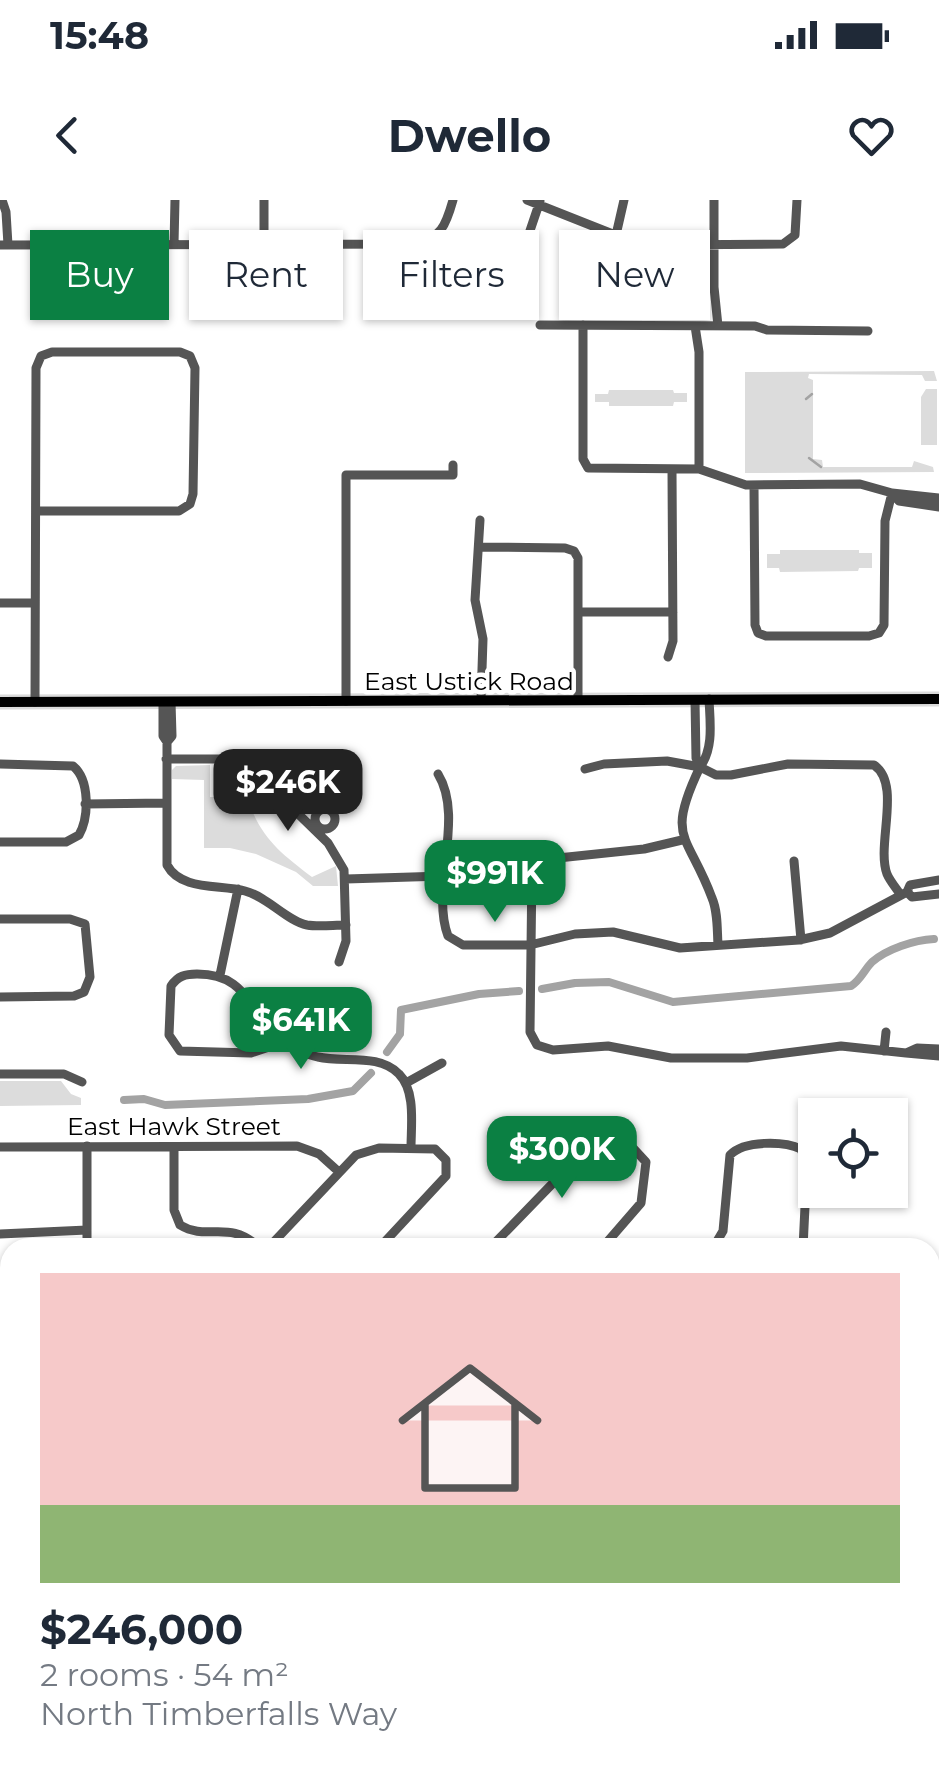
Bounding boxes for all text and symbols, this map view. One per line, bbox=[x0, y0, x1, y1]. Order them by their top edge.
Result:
text: 15:48 bbox=[50, 12, 149, 59]
icon: back bbox=[40, 108, 95, 163]
text: Dwello bbox=[388, 108, 551, 163]
icon: heart bbox=[844, 108, 899, 163]
chip: Buy bbox=[30, 230, 169, 320]
chip: Rent bbox=[189, 230, 343, 320]
chip: Filters bbox=[363, 230, 539, 320]
chip: New bbox=[559, 230, 710, 320]
street label: East Ustick Road bbox=[364, 666, 574, 696]
pin: $246K bbox=[218, 749, 358, 834]
text: $246K bbox=[235, 762, 341, 801]
pin: $991K bbox=[425, 840, 565, 925]
text: $991K bbox=[447, 853, 543, 892]
pin: $641K bbox=[231, 987, 371, 1072]
text: $641K bbox=[252, 1000, 350, 1039]
map controls bbox=[798, 1098, 908, 1208]
button: locate bbox=[798, 1098, 908, 1208]
street label: East Hawk Street bbox=[67, 1111, 281, 1141]
pin: $300K bbox=[492, 1116, 632, 1201]
text: $300K bbox=[509, 1129, 615, 1168]
icon: home bbox=[380, 1338, 560, 1518]
text: $246,000 bbox=[40, 1603, 243, 1655]
text: 2 rooms · 54 m² bbox=[40, 1655, 289, 1694]
text: North Timberfalls Way bbox=[40, 1694, 397, 1733]

